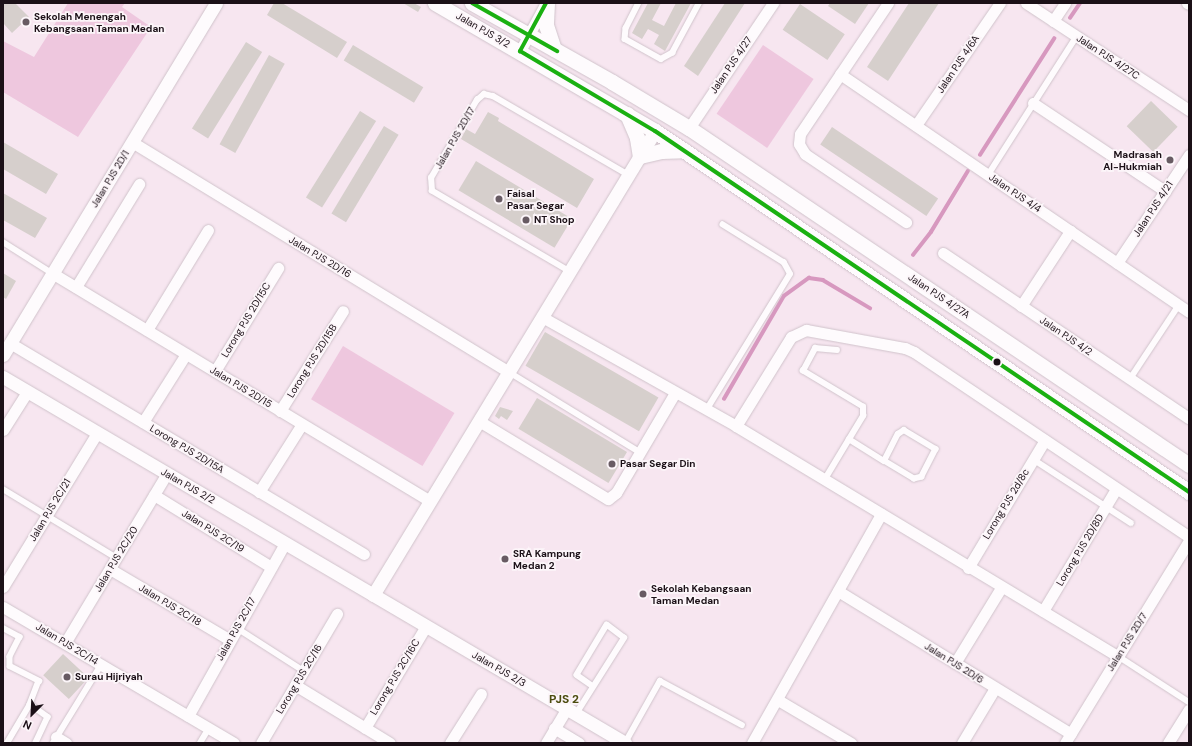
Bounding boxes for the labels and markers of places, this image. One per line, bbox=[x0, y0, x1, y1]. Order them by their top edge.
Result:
place label: Sekolah Menengah Kebangsaan Taman Medan bbox=[34, 10, 164, 34]
marker: Sekolah Menengah Kebangsaan Taman Medan bbox=[21, 17, 31, 27]
place label: Madrasah Al-Hukmiah bbox=[1103, 148, 1162, 172]
marker: Madrasah Al-Hukmiah bbox=[1165, 155, 1175, 165]
place label: Faisal Pasar Segar bbox=[507, 187, 564, 210]
marker: Faisal Pasar Segar bbox=[494, 194, 504, 204]
place label: NT Shop bbox=[534, 214, 574, 226]
marker: NT Shop bbox=[521, 215, 531, 225]
unlabelled marker bbox=[992, 357, 1002, 367]
place label: Pasar Segar Din bbox=[620, 458, 695, 470]
marker: Pasar Segar Din bbox=[607, 459, 617, 469]
place label: SRA Kampung Medan 2 bbox=[513, 547, 581, 570]
marker: SRA Kampung Medan 2 bbox=[500, 554, 510, 564]
place label: Sekolah Kebangsaan Taman Medan bbox=[651, 582, 751, 606]
marker: Sekolah Kebangsaan Taman Medan bbox=[638, 589, 648, 599]
place label: Surau Hijriyah bbox=[75, 671, 143, 683]
marker: Surau Hijriyah bbox=[62, 672, 72, 682]

